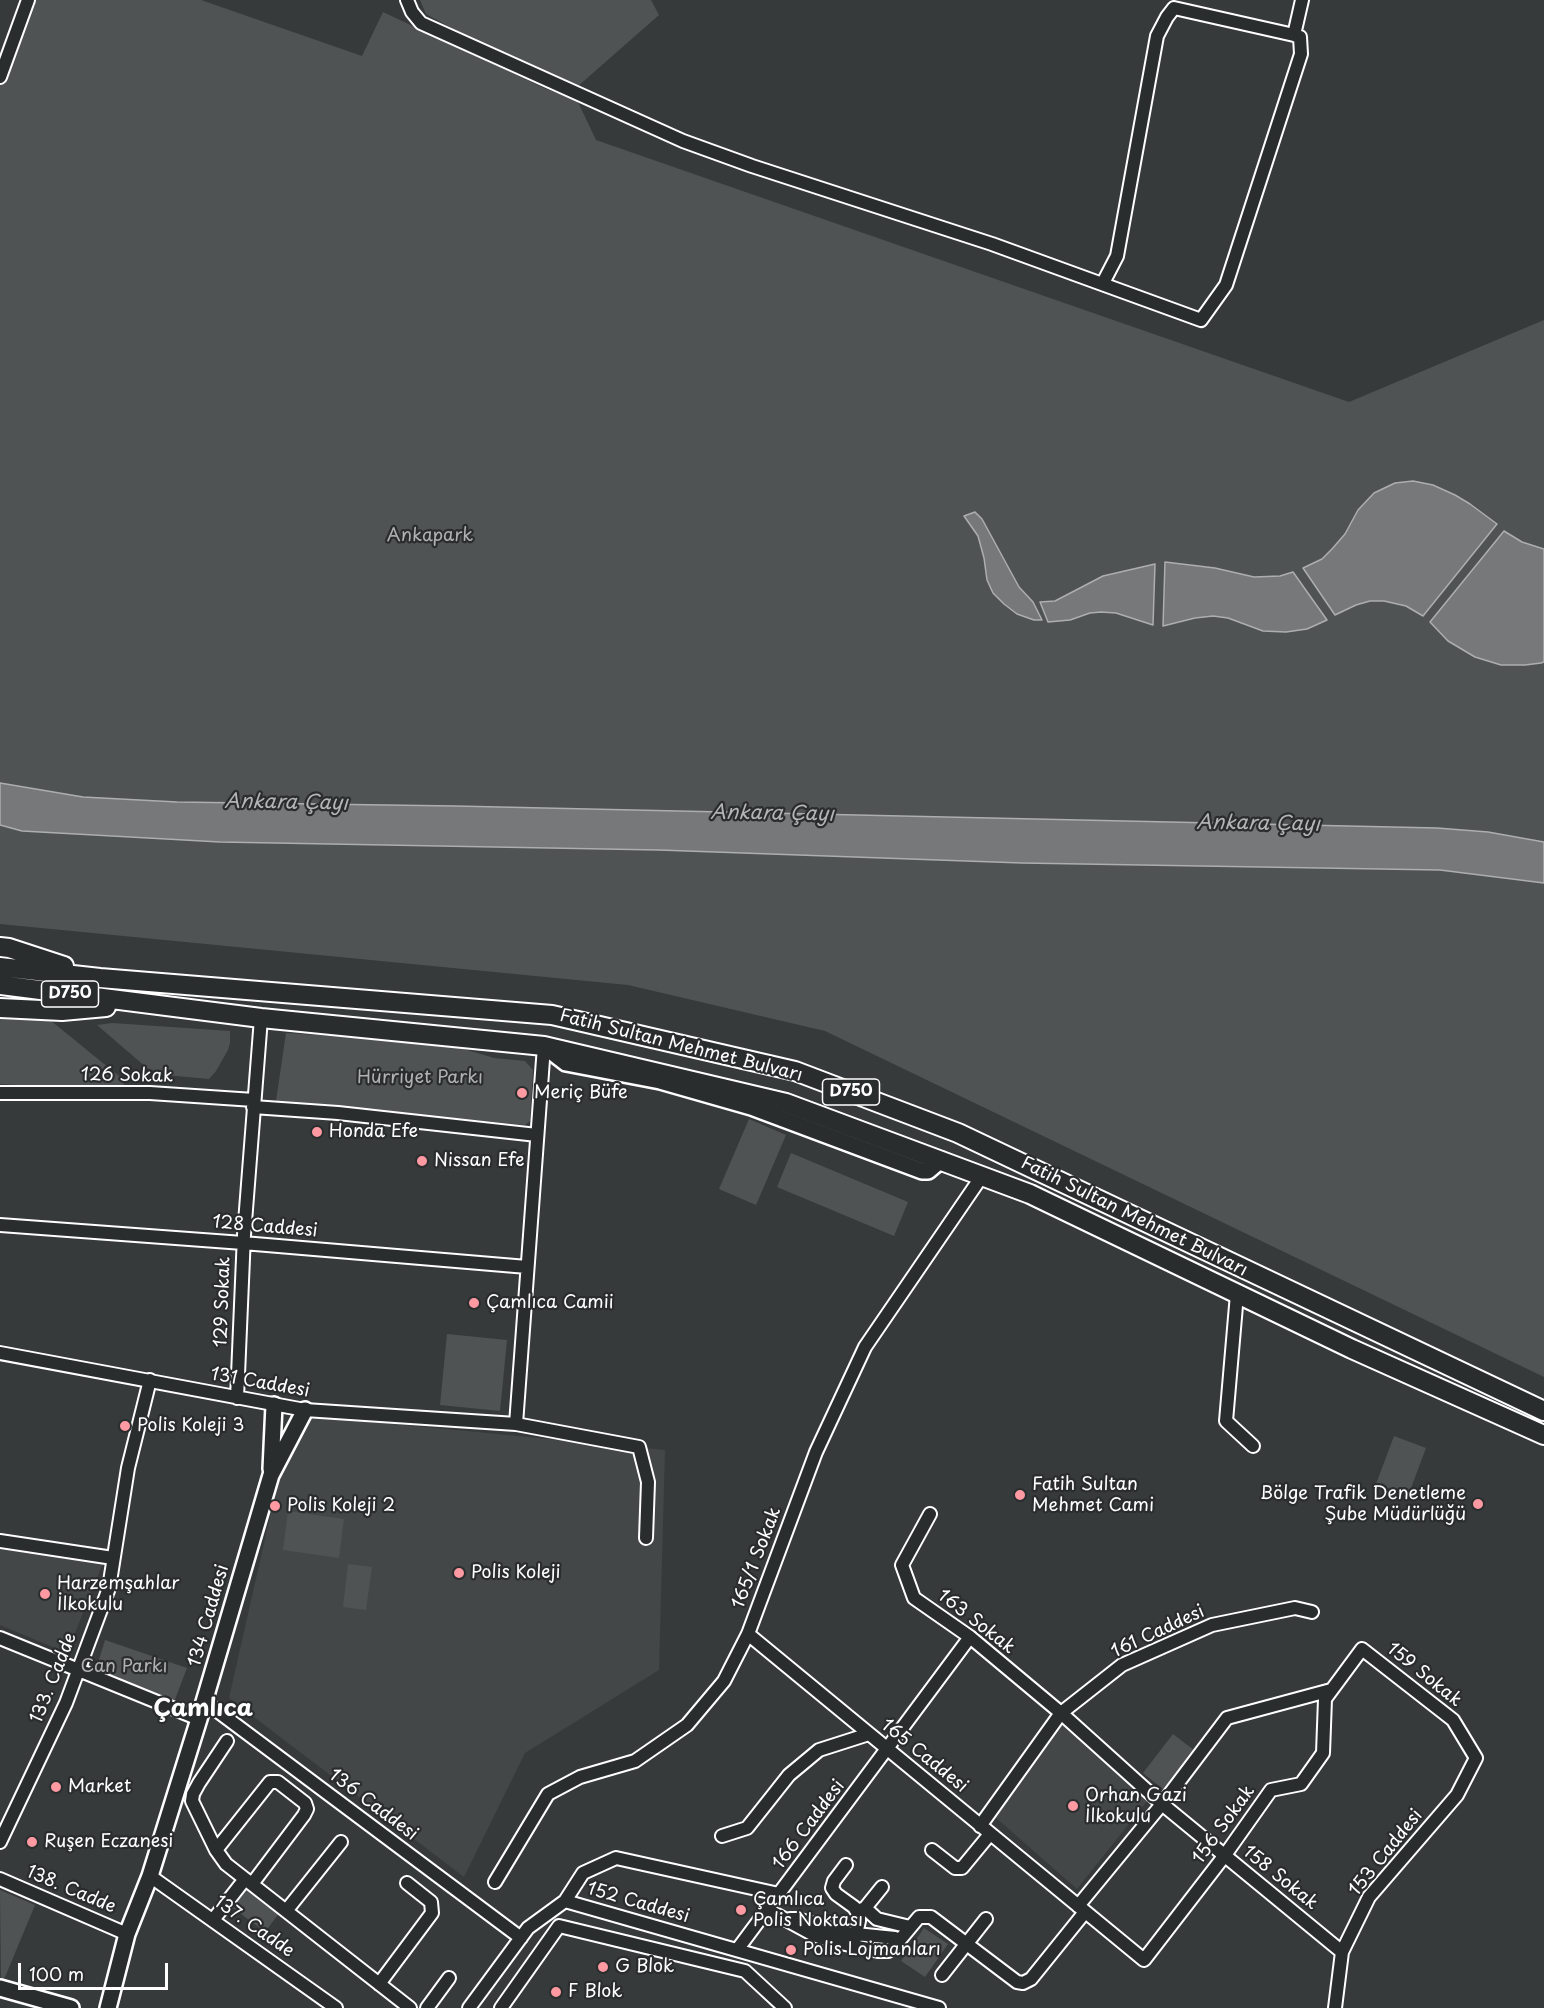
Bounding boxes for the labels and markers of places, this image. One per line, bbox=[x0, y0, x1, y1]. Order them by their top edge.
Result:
place label: Meriç Büfe bbox=[534, 1082, 628, 1104]
marker: Meriç Büfe bbox=[515, 1086, 529, 1100]
place label: Honda Efe bbox=[329, 1121, 418, 1143]
marker: Honda Efe bbox=[310, 1125, 324, 1139]
place label: Nissan Efe bbox=[434, 1150, 525, 1172]
marker: Nissan Efe bbox=[415, 1154, 429, 1168]
place label: Çamlıca Camii bbox=[486, 1292, 614, 1314]
marker: Çamlıca Camii bbox=[467, 1296, 481, 1310]
place label: Polis Koleji 3 bbox=[137, 1415, 244, 1437]
marker: Polis Koleji 3 bbox=[118, 1419, 132, 1433]
place label: Fatih Sultan Mehmet Cami bbox=[1032, 1474, 1154, 1516]
place label: Bölge Trafik Denetleme Şube Müdürlüğü bbox=[1260, 1483, 1466, 1526]
marker: Fatih Sultan Mehmet Cami bbox=[1013, 1488, 1027, 1502]
place label: Polis Koleji 2 bbox=[287, 1495, 395, 1517]
marker: Bölge Trafik Denetleme Şube Müdürlüğü bbox=[1471, 1497, 1485, 1511]
marker: Polis Koleji 2 bbox=[268, 1499, 282, 1513]
place label: Polis Koleji bbox=[471, 1562, 561, 1584]
marker: Polis Koleji bbox=[452, 1566, 466, 1580]
place label: Harzemşahlar İlkokulu bbox=[57, 1573, 179, 1616]
marker: Harzemşahlar İlkokulu bbox=[38, 1587, 52, 1601]
place label: Market bbox=[68, 1776, 131, 1798]
marker: Market bbox=[49, 1780, 63, 1794]
place label: Orhan Gazi İlkokulu bbox=[1085, 1785, 1187, 1828]
marker: Orhan Gazi İlkokulu bbox=[1066, 1799, 1080, 1813]
place label: Ruşen Eczanesi bbox=[44, 1831, 173, 1853]
marker: Ruşen Eczanesi bbox=[25, 1835, 39, 1849]
place label: Çamlıca Polis Noktası bbox=[753, 1889, 863, 1932]
marker: Çamlıca Polis Noktası bbox=[734, 1903, 748, 1917]
place label: Polis Lojmanları bbox=[803, 1939, 941, 1961]
marker: Polis Lojmanları bbox=[784, 1943, 798, 1957]
place label: G Blok bbox=[615, 1956, 674, 1978]
marker: G Blok bbox=[596, 1960, 610, 1974]
place label: F Blok bbox=[568, 1981, 623, 2003]
marker: F Blok bbox=[549, 1985, 563, 1999]

